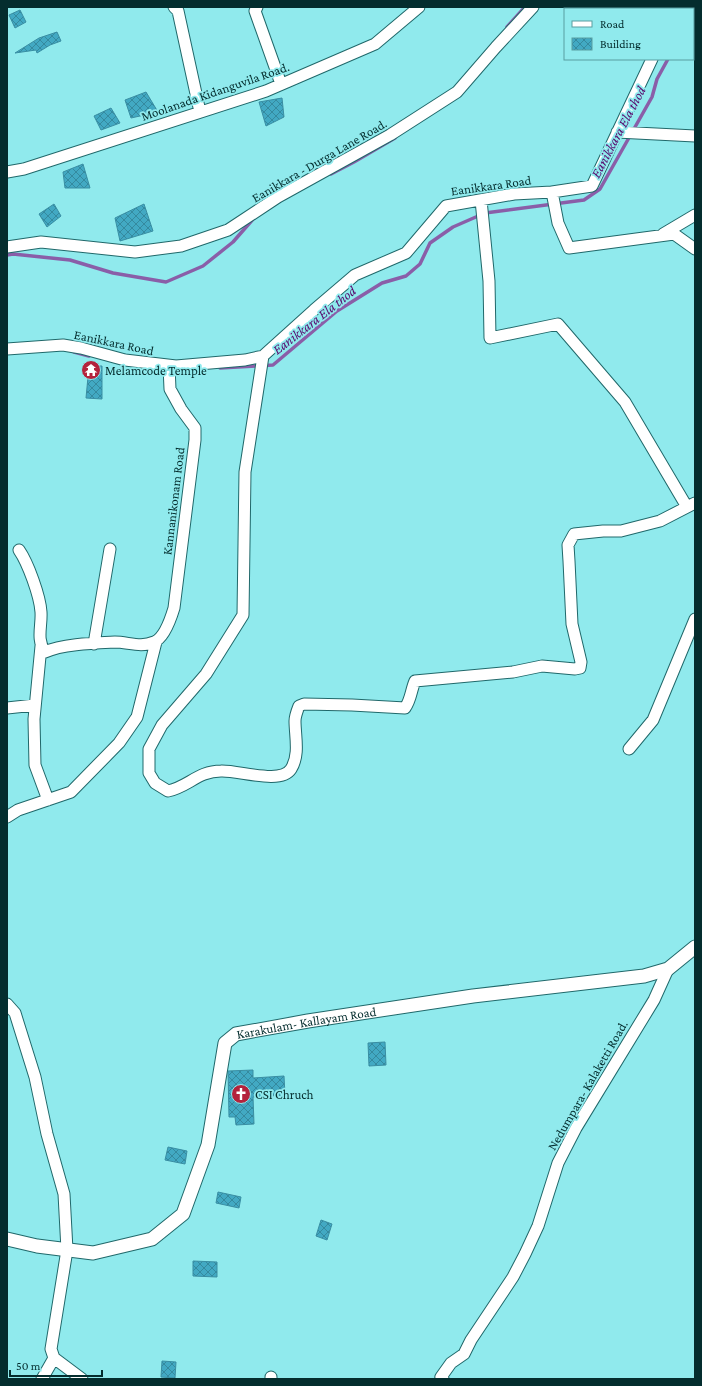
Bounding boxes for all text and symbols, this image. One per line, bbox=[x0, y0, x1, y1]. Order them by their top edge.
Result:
legend bbox=[564, 8, 694, 60]
text: Road bbox=[600, 17, 625, 31]
text: Building bbox=[600, 37, 641, 51]
street label: Moolanada Kidanguvila Road. bbox=[139, 59, 291, 124]
water label: Eanikkara Ela thod bbox=[587, 83, 649, 180]
street label: Eanikkara - Durga Lane Road. bbox=[249, 116, 389, 205]
street label: Eanikkara Road bbox=[450, 172, 532, 199]
water label: Eanikkara Ela thod bbox=[269, 282, 359, 357]
street label: Eanikkara Road bbox=[73, 327, 155, 358]
temple icon: Melamcode Temple bbox=[80, 359, 102, 381]
place label: Melamcode Temple bbox=[105, 363, 207, 378]
street label: Kannanikonam Road bbox=[159, 446, 188, 556]
street label: Karakulam- Kallayam Road bbox=[235, 1004, 377, 1042]
street label: Nedumpara- Kalaketti Road. bbox=[544, 1018, 631, 1153]
church icon: CSI Chruch bbox=[230, 1083, 252, 1105]
place label: CSI Chruch bbox=[255, 1087, 314, 1102]
scale bar bbox=[10, 1352, 102, 1378]
text: 50 m bbox=[16, 1359, 41, 1373]

